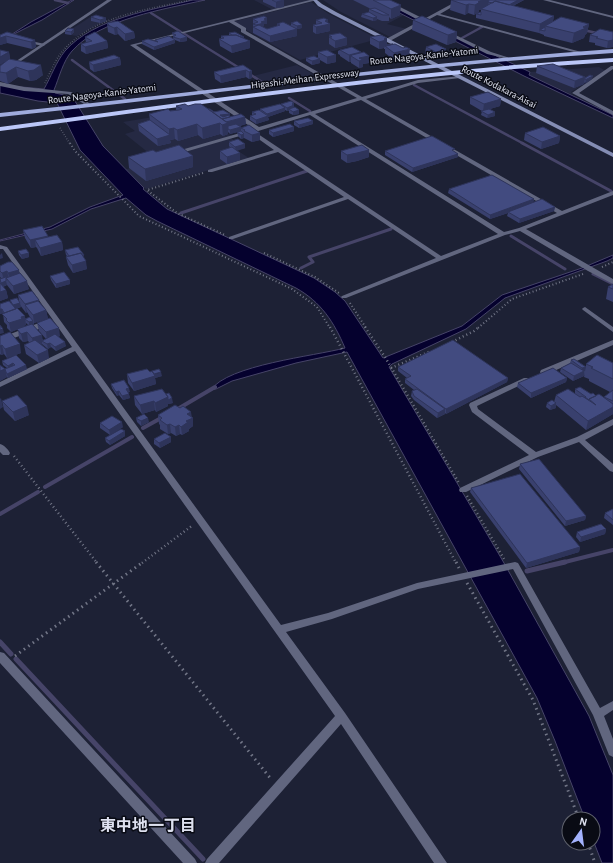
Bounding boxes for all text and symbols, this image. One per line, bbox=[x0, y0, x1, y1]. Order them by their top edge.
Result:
street label: Route Nagoya-Kanie-Yatomi bbox=[369, 45, 479, 67]
street label: Route Kodakara-Aisai bbox=[460, 64, 538, 110]
street label: Higashi-Meihan Expressway bbox=[250, 67, 360, 91]
street label: Route Nagoya-Kanie-Yatomi bbox=[47, 82, 157, 106]
north arrow bbox=[561, 811, 601, 851]
text: N bbox=[578, 816, 588, 828]
district label: 東中地一丁目 bbox=[100, 817, 196, 834]

